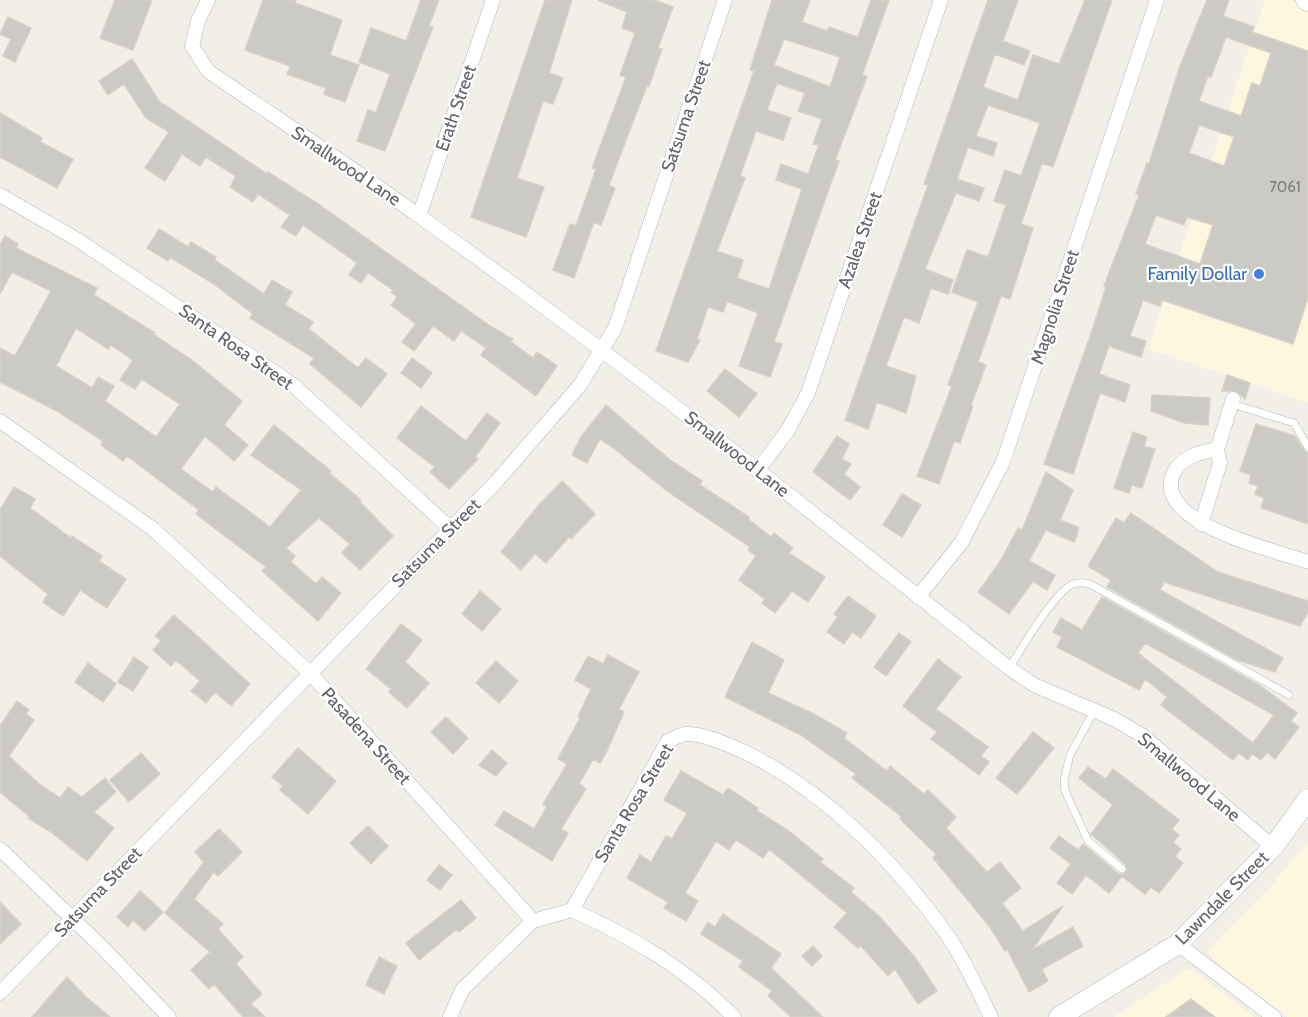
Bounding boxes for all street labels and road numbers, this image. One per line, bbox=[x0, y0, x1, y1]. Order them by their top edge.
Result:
street label: Satsuma Street bbox=[657, 57, 715, 175]
street label: Erath Street bbox=[431, 62, 481, 154]
street label: Smallwood Lane bbox=[287, 121, 405, 211]
street label: Azalea Street bbox=[833, 189, 887, 291]
street label: Magnolia Street bbox=[1026, 247, 1084, 367]
street label: Santa Rosa Street bbox=[175, 299, 297, 395]
street label: Smallwood Lane bbox=[680, 406, 794, 502]
street label: Satsuma Street bbox=[387, 494, 485, 592]
street label: Pasadena Street bbox=[317, 683, 415, 789]
street label: Smallwood Lane bbox=[1133, 728, 1245, 826]
street label: Santa Rosa Street bbox=[590, 740, 678, 866]
street label: Satsuma Street bbox=[50, 842, 146, 942]
street label: Lawndale Street bbox=[1171, 847, 1273, 949]

